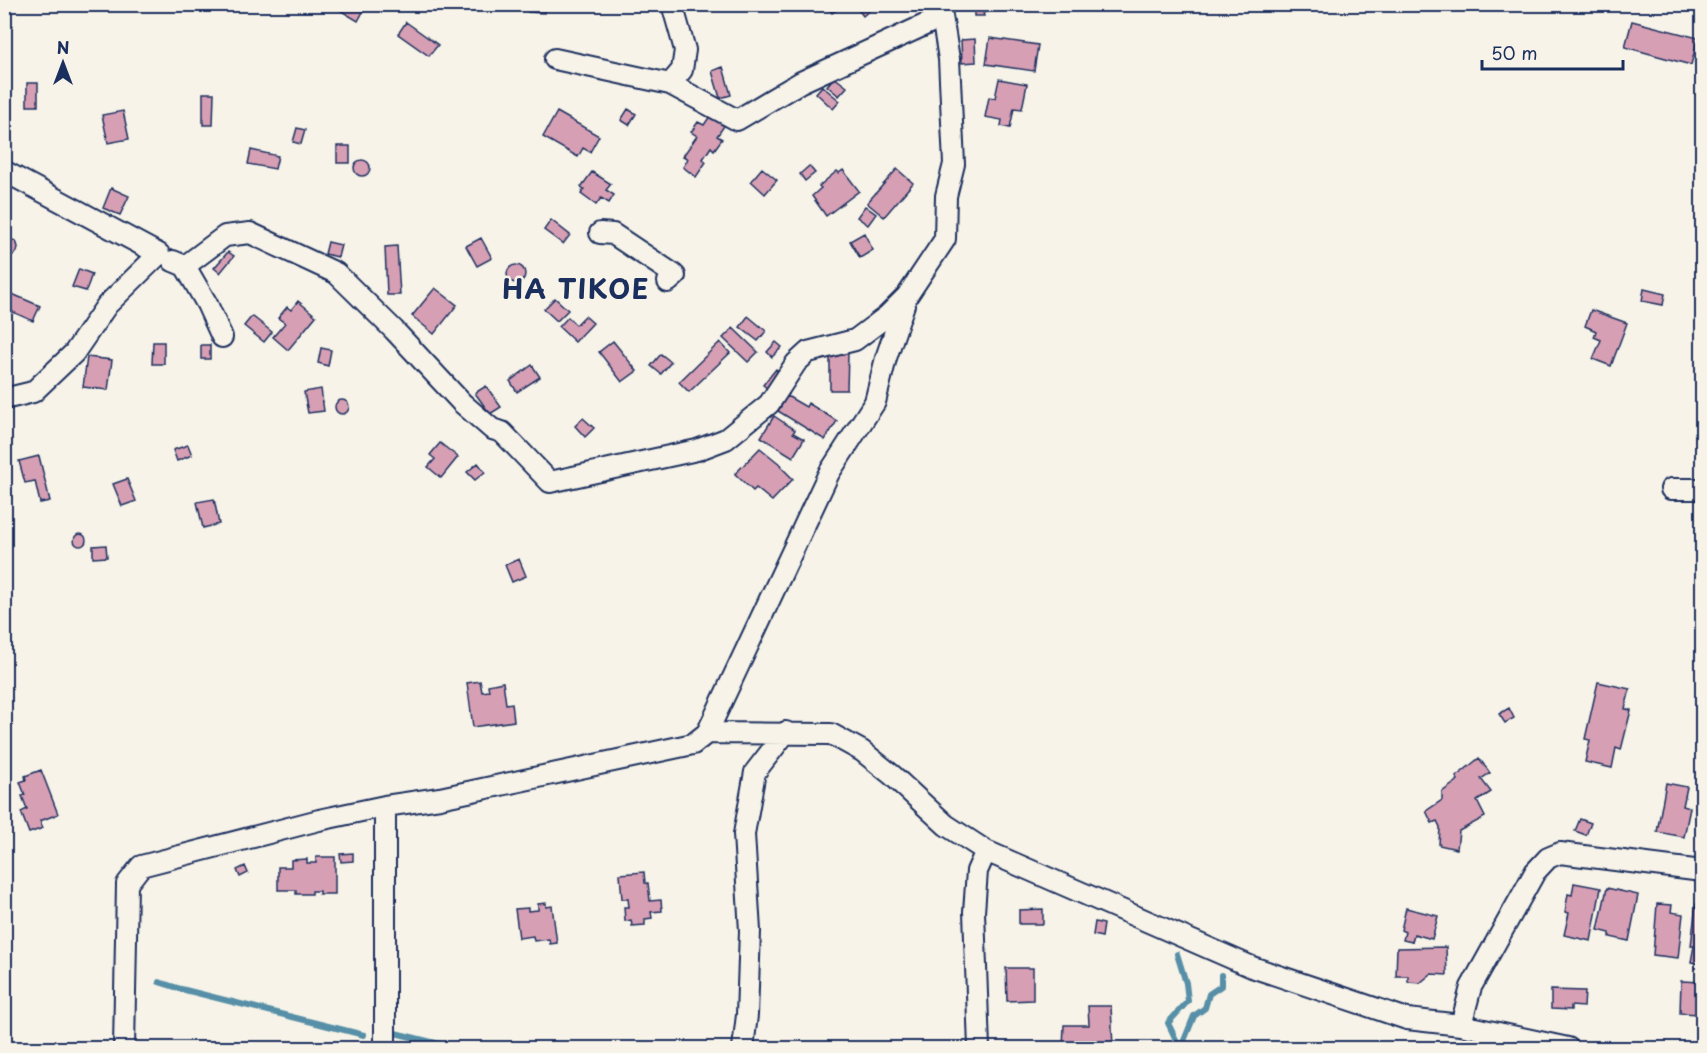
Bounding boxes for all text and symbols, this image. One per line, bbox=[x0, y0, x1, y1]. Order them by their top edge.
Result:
north arrow bbox=[33, 33, 93, 93]
scale bar bbox=[1482, 33, 1623, 71]
text: N bbox=[57, 35, 69, 59]
text: 50 m bbox=[1491, 39, 1538, 66]
district label: HA TIKOE bbox=[502, 267, 650, 308]

